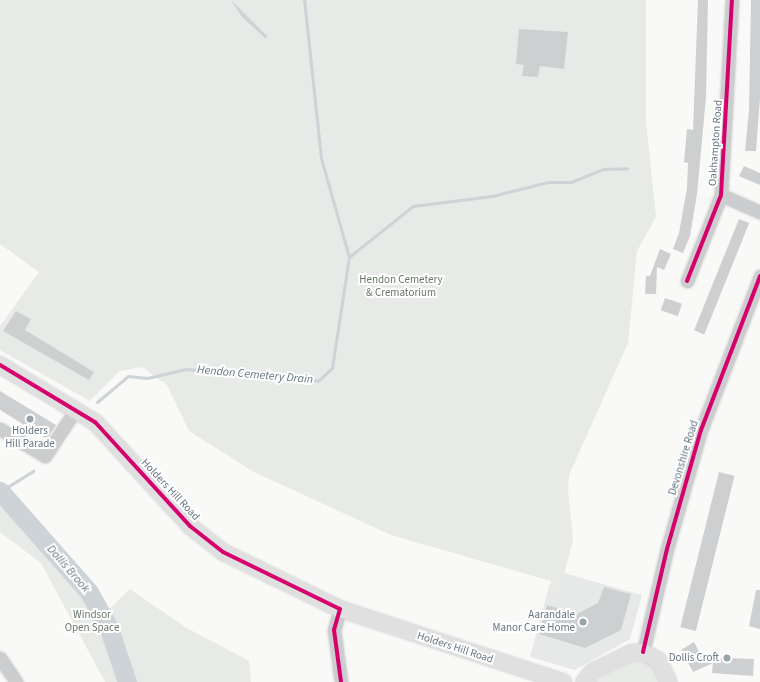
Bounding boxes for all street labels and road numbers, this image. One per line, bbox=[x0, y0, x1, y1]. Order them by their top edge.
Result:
street label: Oakhampton Road bbox=[706, 100, 726, 186]
street label: Devonshire Road bbox=[666, 419, 702, 497]
street label: Holders Hill Road bbox=[138, 456, 202, 524]
street label: Holders Hill Road bbox=[415, 629, 495, 667]

